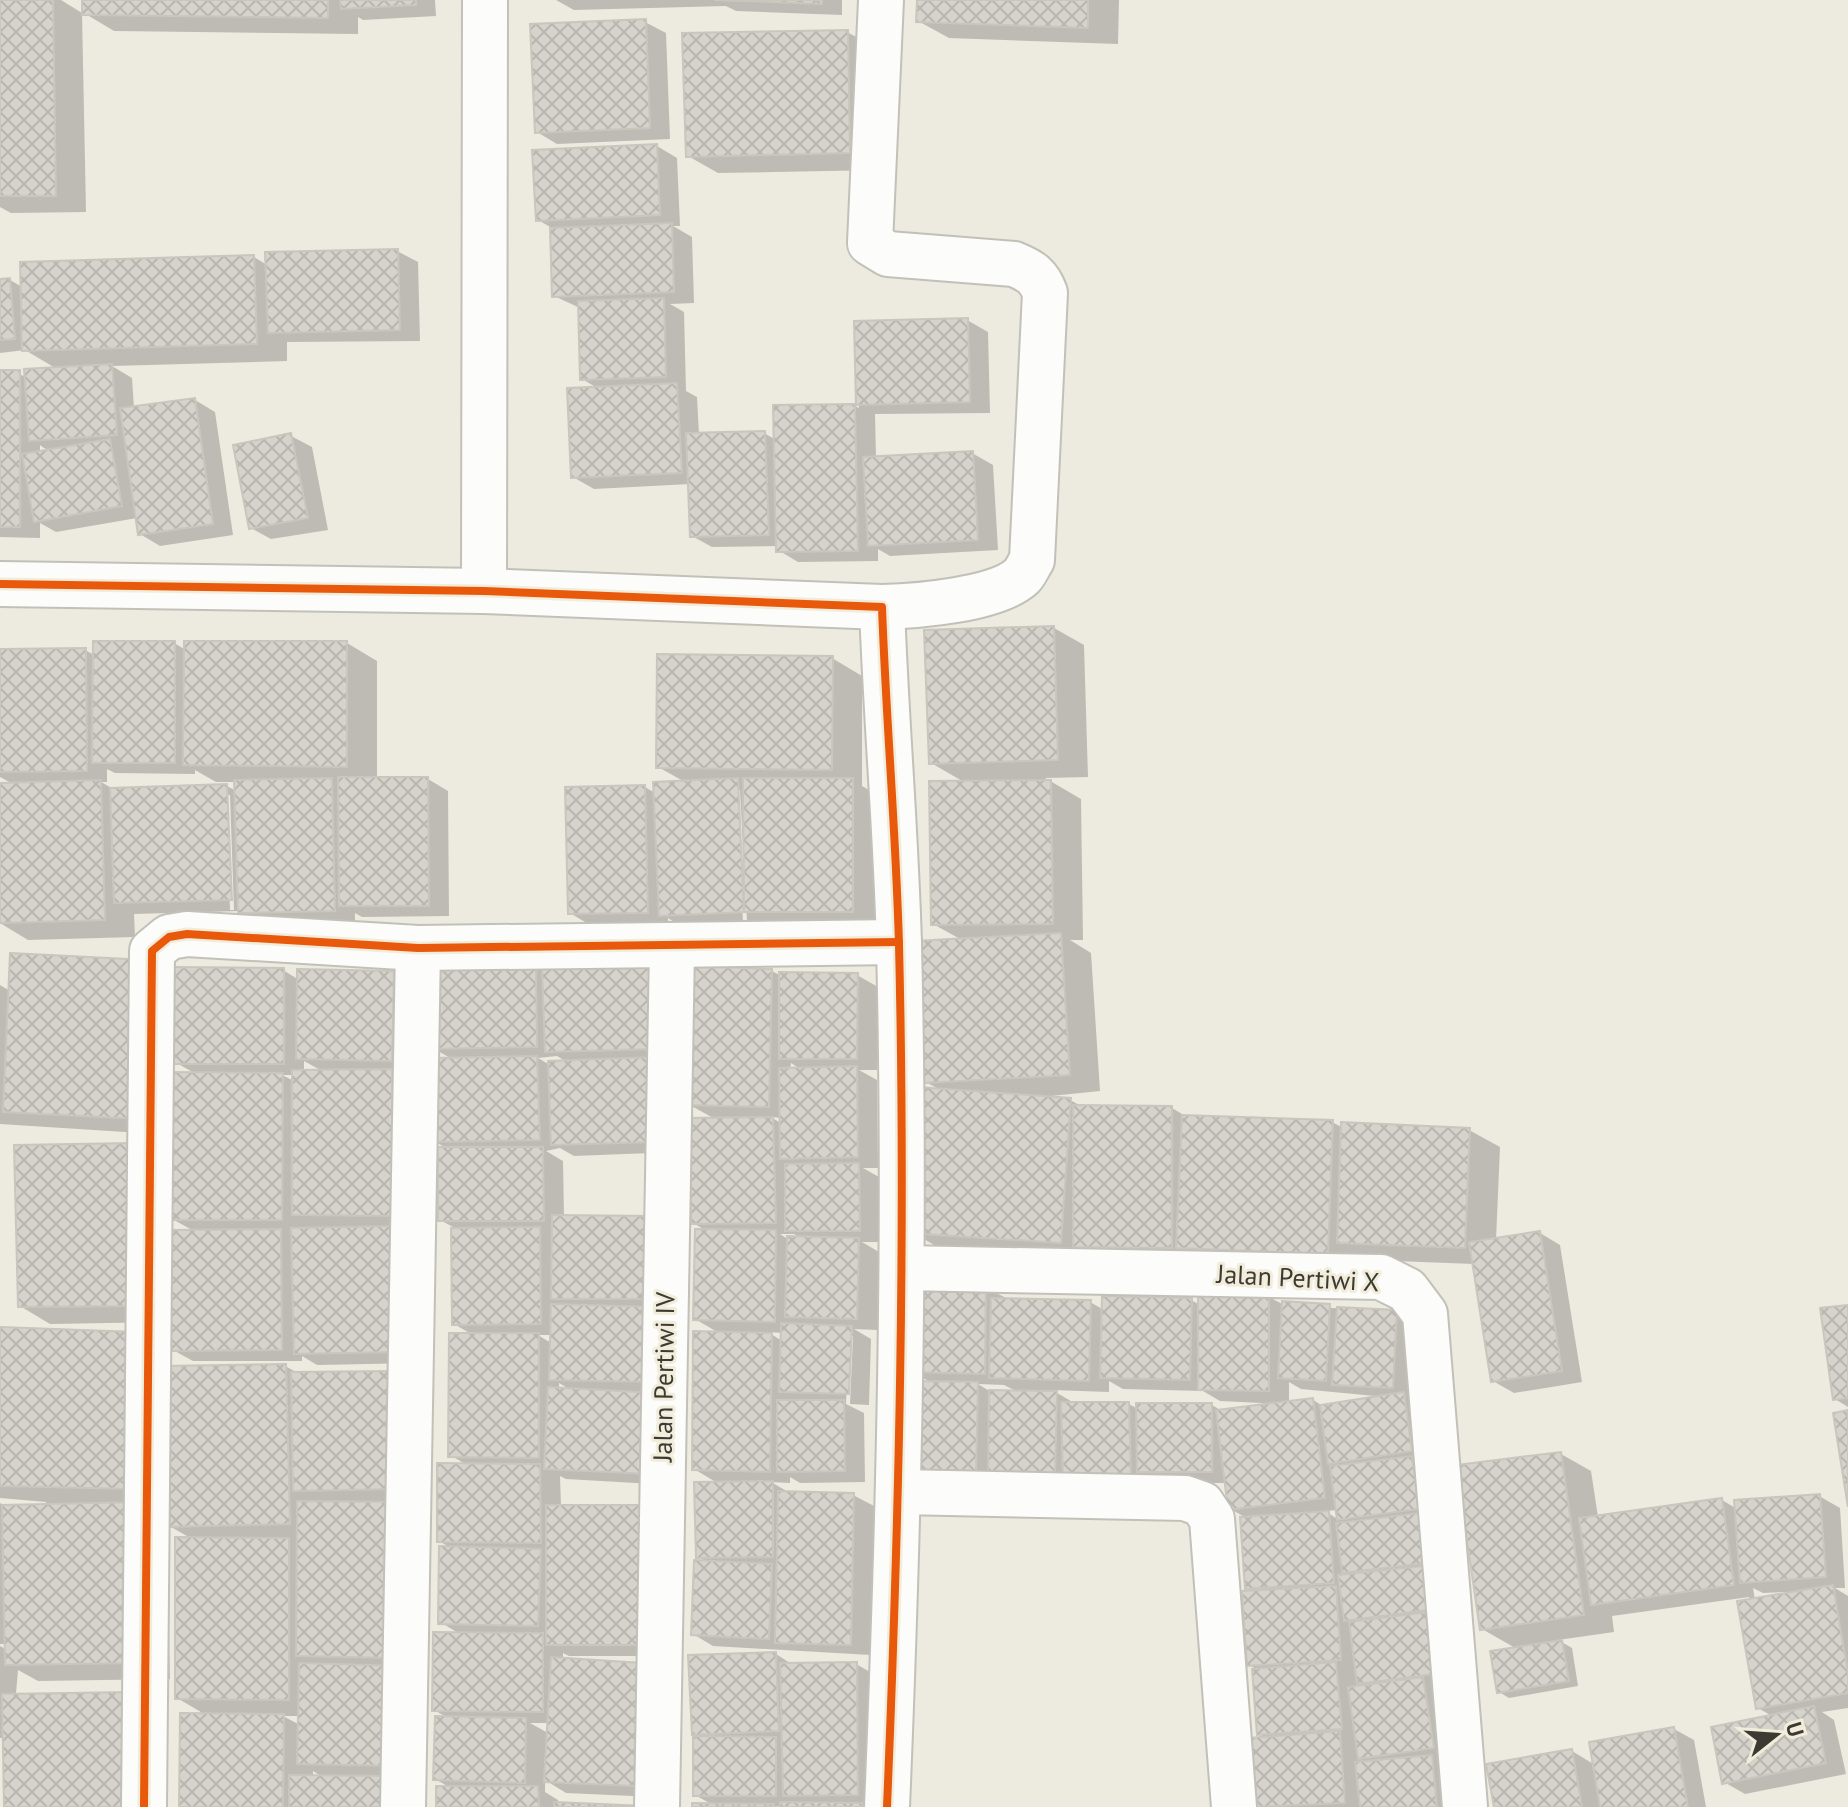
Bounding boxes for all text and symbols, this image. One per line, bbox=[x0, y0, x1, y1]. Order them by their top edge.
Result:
street label: Jalan Pertiwi X bbox=[1215, 1257, 1380, 1298]
street label: Jalan Pertiwi IV bbox=[646, 1292, 681, 1463]
north arrow bbox=[1736, 1695, 1816, 1775]
text: U bbox=[1780, 1718, 1811, 1740]

